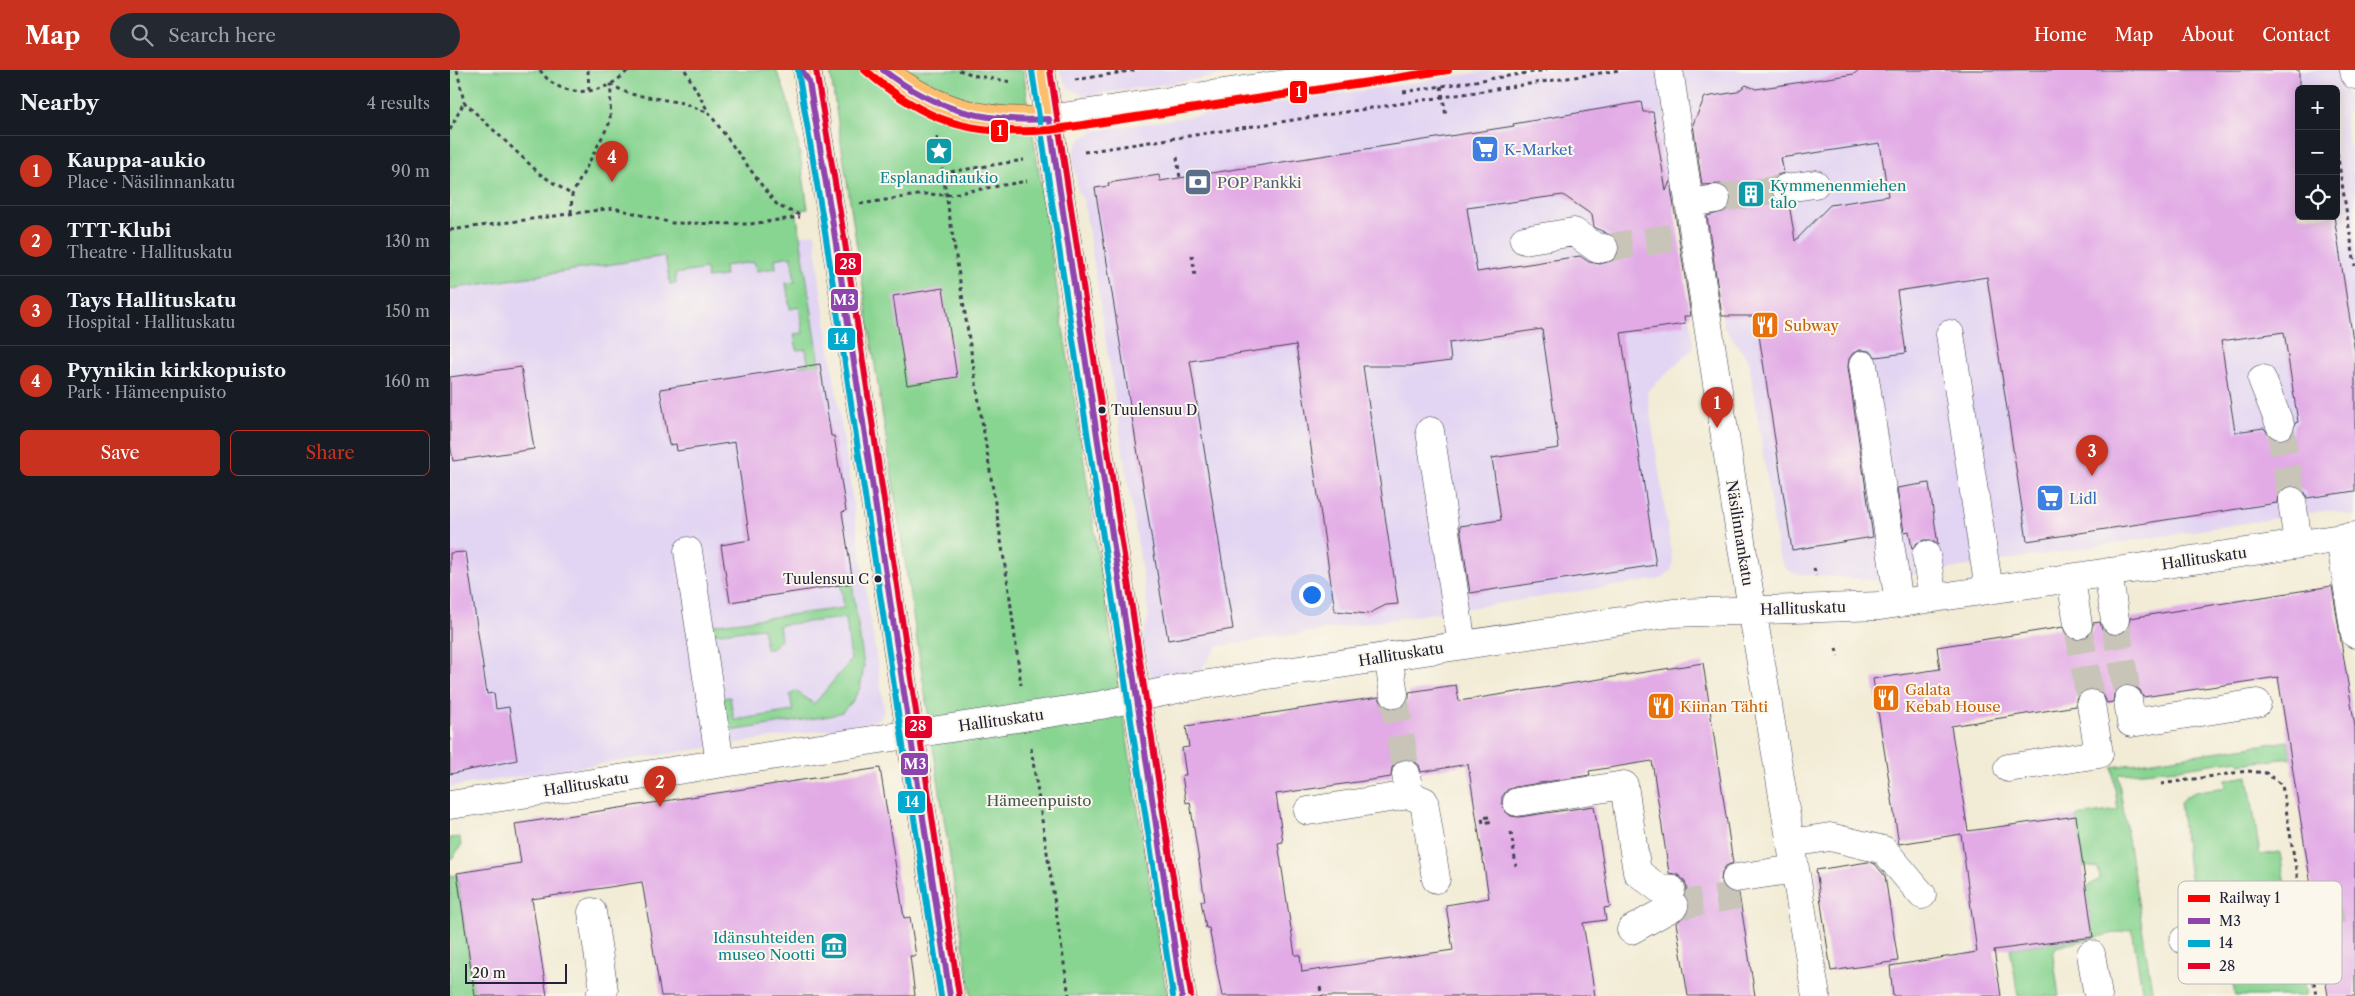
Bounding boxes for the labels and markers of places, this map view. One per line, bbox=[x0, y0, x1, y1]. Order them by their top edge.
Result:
supermarket icon: K-Market bbox=[1470, 134, 1500, 164]
place icon: Esplanadinaukio bbox=[924, 136, 954, 166]
place label: K-Market bbox=[1504, 140, 1574, 159]
pin: 4 bbox=[596, 141, 628, 182]
bank icon: POP Pankki bbox=[1183, 167, 1213, 197]
place label: Esplanadinaukio bbox=[880, 168, 998, 187]
place label: POP Pankki bbox=[1217, 173, 1302, 192]
place label: Kymmenenmiehen talo bbox=[1770, 176, 1907, 212]
building icon: Kymmenenmiehen talo bbox=[1736, 179, 1766, 209]
restaurant icon: Subway bbox=[1750, 310, 1780, 340]
place label: Subway bbox=[1784, 316, 1839, 335]
pin: 1 bbox=[1701, 387, 1733, 428]
place label: Tuulensuu D bbox=[1111, 401, 1197, 419]
marker: Tuulensuu D bbox=[1097, 405, 1107, 415]
pin: 3 bbox=[2076, 435, 2108, 476]
supermarket icon: Lidl bbox=[2035, 483, 2065, 513]
place label: Lidl bbox=[2069, 489, 2098, 508]
place label: Tuulensuu C bbox=[783, 570, 869, 588]
marker: Tuulensuu C bbox=[873, 574, 883, 584]
place label: Galata Kebab House bbox=[1905, 680, 2001, 716]
restaurant icon: Galata Kebab House bbox=[1871, 683, 1901, 713]
restaurant icon: Kiinan Tähti bbox=[1646, 691, 1676, 721]
place label: Kiinan Tähti bbox=[1680, 697, 1769, 716]
pin: 2 bbox=[644, 766, 676, 807]
place label: Idänsuhteiden museo Nootti bbox=[713, 928, 816, 964]
museum icon: Idänsuhteiden museo Nootti bbox=[819, 931, 849, 961]

